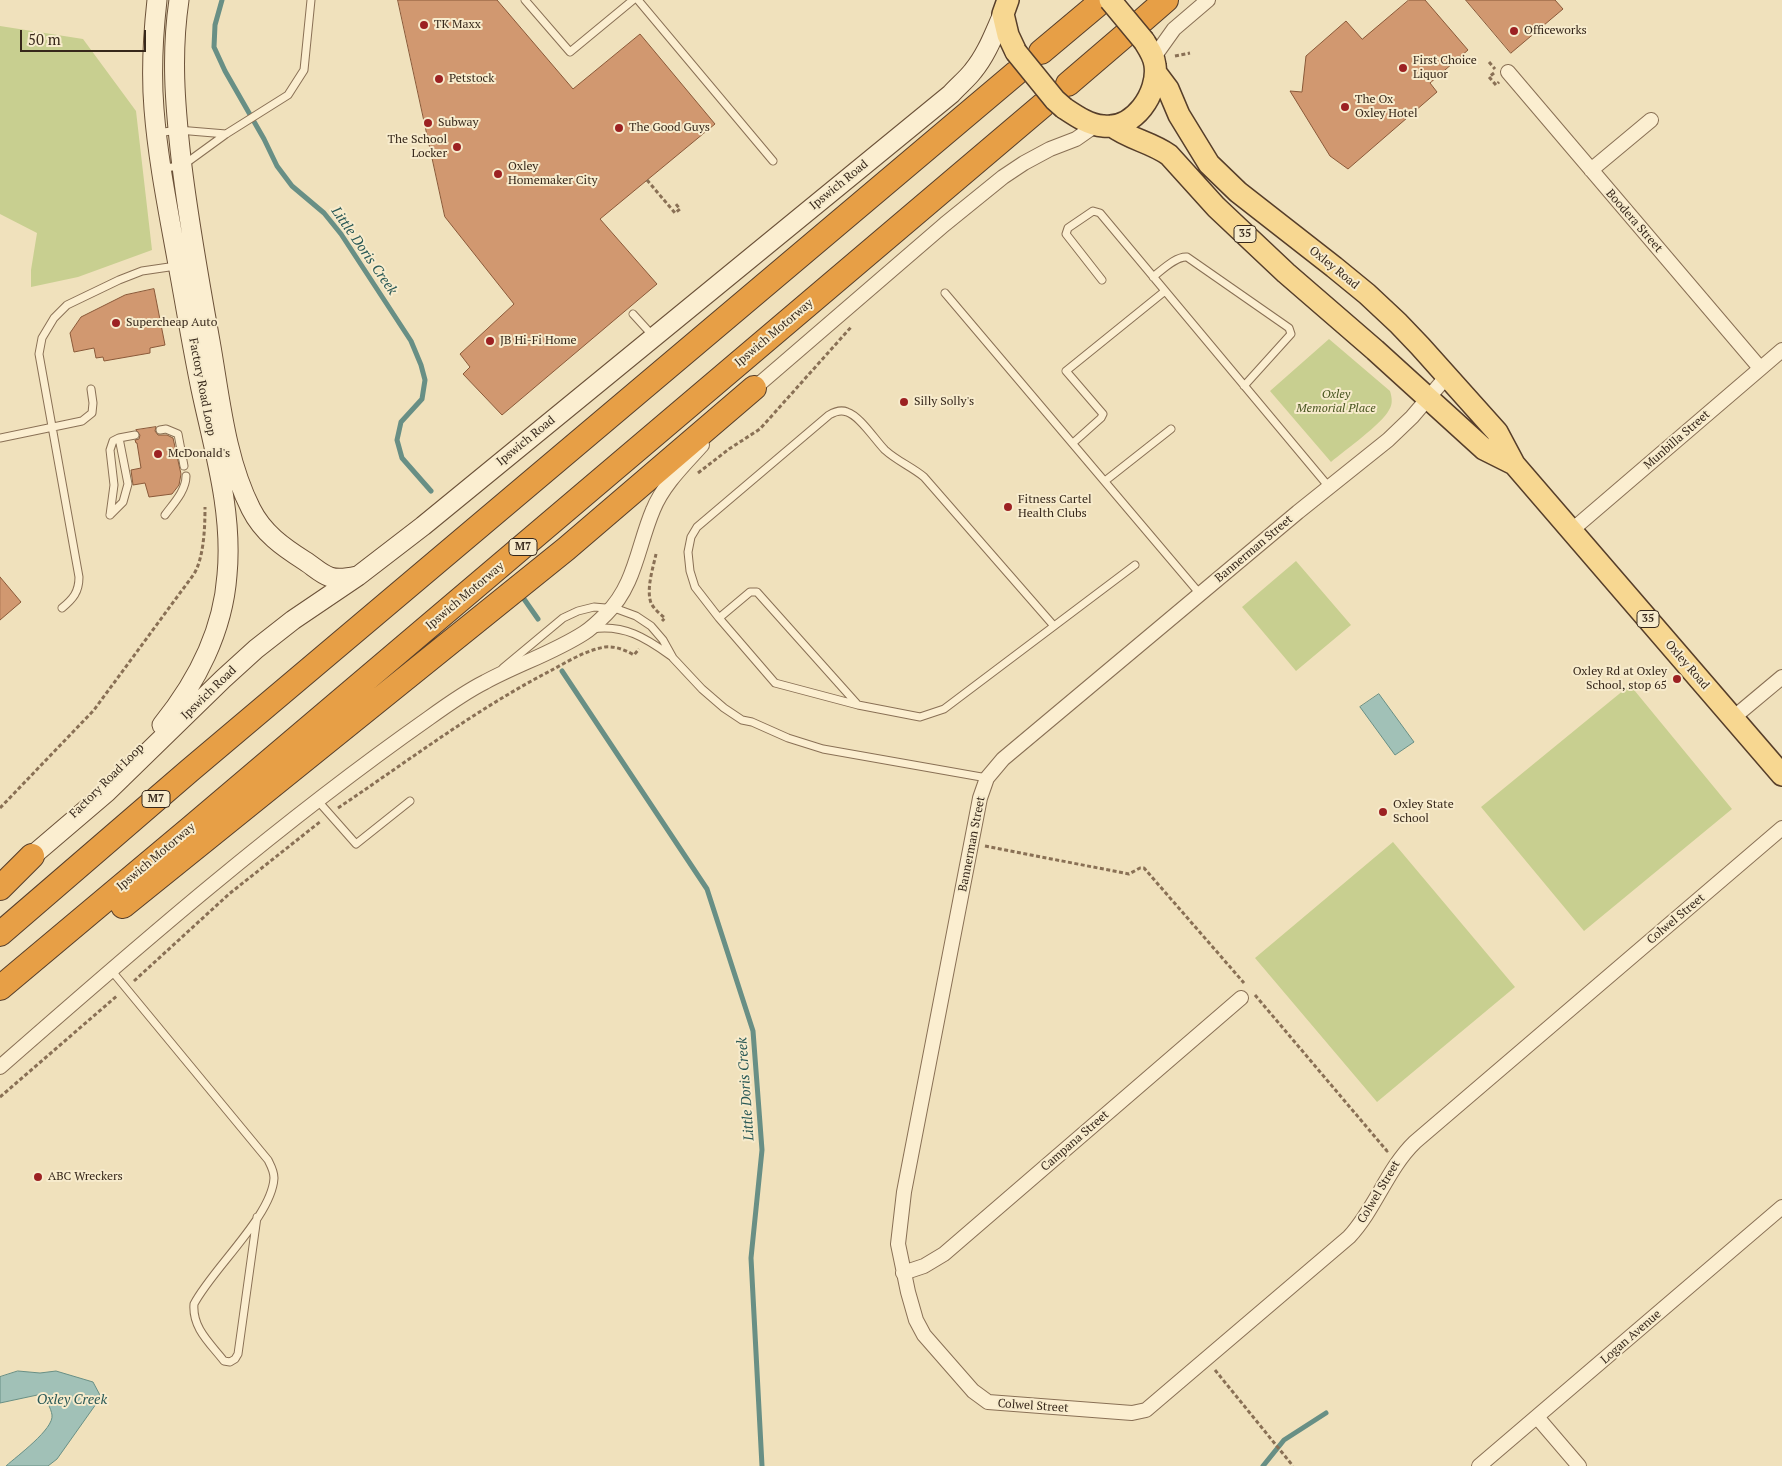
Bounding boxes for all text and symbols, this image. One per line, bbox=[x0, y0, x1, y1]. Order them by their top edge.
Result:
place label: TK Maxx bbox=[434, 18, 481, 32]
marker: TK Maxx bbox=[418, 19, 430, 31]
scale bar bbox=[22, 20, 149, 52]
place label: Officeworks bbox=[1524, 24, 1587, 38]
marker: Officeworks bbox=[1508, 25, 1520, 37]
text: 50 m bbox=[28, 29, 61, 49]
place label: First Choice Liquor bbox=[1413, 54, 1477, 82]
marker: First Choice Liquor bbox=[1397, 62, 1409, 74]
place label: Petstock bbox=[449, 72, 494, 86]
marker: Petstock bbox=[433, 73, 445, 85]
place label: The Ox Oxley Hotel bbox=[1355, 93, 1418, 121]
marker: The Ox Oxley Hotel bbox=[1339, 101, 1351, 113]
place label: Subway bbox=[438, 116, 479, 130]
marker: Subway bbox=[422, 117, 434, 129]
place label: The Good Guys bbox=[629, 121, 710, 135]
marker: The Good Guys bbox=[613, 122, 625, 134]
place label: The School Locker bbox=[388, 133, 447, 161]
marker: The School Locker bbox=[451, 141, 463, 153]
street label: Ipswich Road bbox=[807, 157, 871, 213]
place label: Oxley Homemaker City bbox=[508, 160, 598, 188]
marker: Oxley Homemaker City bbox=[492, 168, 504, 180]
street label: Boodera Street bbox=[1603, 186, 1665, 256]
water label: Little Doris Creek bbox=[327, 204, 401, 298]
road number: 35 bbox=[1234, 225, 1256, 242]
street label: Oxley Road bbox=[1306, 244, 1362, 292]
street label: Ipswich Motorway bbox=[732, 296, 816, 370]
place label: Supercheap Auto bbox=[126, 316, 217, 330]
marker: Supercheap Auto bbox=[110, 317, 122, 329]
place label: JB Hi-Fi Home bbox=[500, 334, 577, 348]
marker: JB Hi-Fi Home bbox=[484, 335, 496, 347]
street label: Factory Road Loop bbox=[185, 337, 219, 437]
park label: Oxley Memorial Place bbox=[1296, 388, 1376, 416]
place label: Silly Solly's bbox=[914, 395, 974, 409]
marker: Silly Solly's bbox=[898, 396, 910, 408]
street label: Munbilla Street bbox=[1641, 407, 1713, 473]
street label: Ipswich Road bbox=[494, 413, 558, 469]
place label: McDonald's bbox=[168, 447, 230, 461]
marker: McDonald's bbox=[152, 448, 164, 460]
place label: Fitness Cartel Health Clubs bbox=[1018, 493, 1092, 521]
marker: Fitness Cartel Health Clubs bbox=[1002, 501, 1014, 513]
street label: Bannerman Street bbox=[1212, 512, 1296, 586]
road number: M7 bbox=[509, 538, 537, 556]
street label: Ipswich Motorway bbox=[423, 559, 507, 633]
road number: 35 bbox=[1637, 610, 1659, 628]
street label: Oxley Road bbox=[1662, 638, 1712, 692]
street label: Ipswich Road bbox=[179, 663, 239, 723]
place label: Oxley Rd at Oxley School, stop 65 bbox=[1573, 665, 1667, 693]
marker: Oxley Rd at Oxley School, stop 65 bbox=[1671, 673, 1683, 685]
street label: Factory Road Loop bbox=[67, 741, 147, 821]
road number: M7 bbox=[142, 791, 170, 808]
street label: Bannerman Street bbox=[956, 795, 988, 893]
place label: Oxley State School bbox=[1393, 798, 1454, 826]
marker: Oxley State School bbox=[1377, 806, 1389, 818]
street label: Ipswich Motorway bbox=[114, 820, 198, 894]
street label: Colwel Street bbox=[1644, 891, 1708, 947]
water label: Little Doris Creek bbox=[734, 1037, 758, 1141]
street label: Campana Street bbox=[1038, 1108, 1112, 1174]
street label: Colwel Street bbox=[1355, 1158, 1403, 1226]
place label: ABC Wreckers bbox=[48, 1170, 123, 1184]
marker: ABC Wreckers bbox=[32, 1171, 44, 1183]
street label: Logan Avenue bbox=[1598, 1307, 1664, 1367]
water label: Oxley Creek bbox=[37, 1392, 107, 1408]
street label: Colwel Street bbox=[997, 1396, 1069, 1416]

